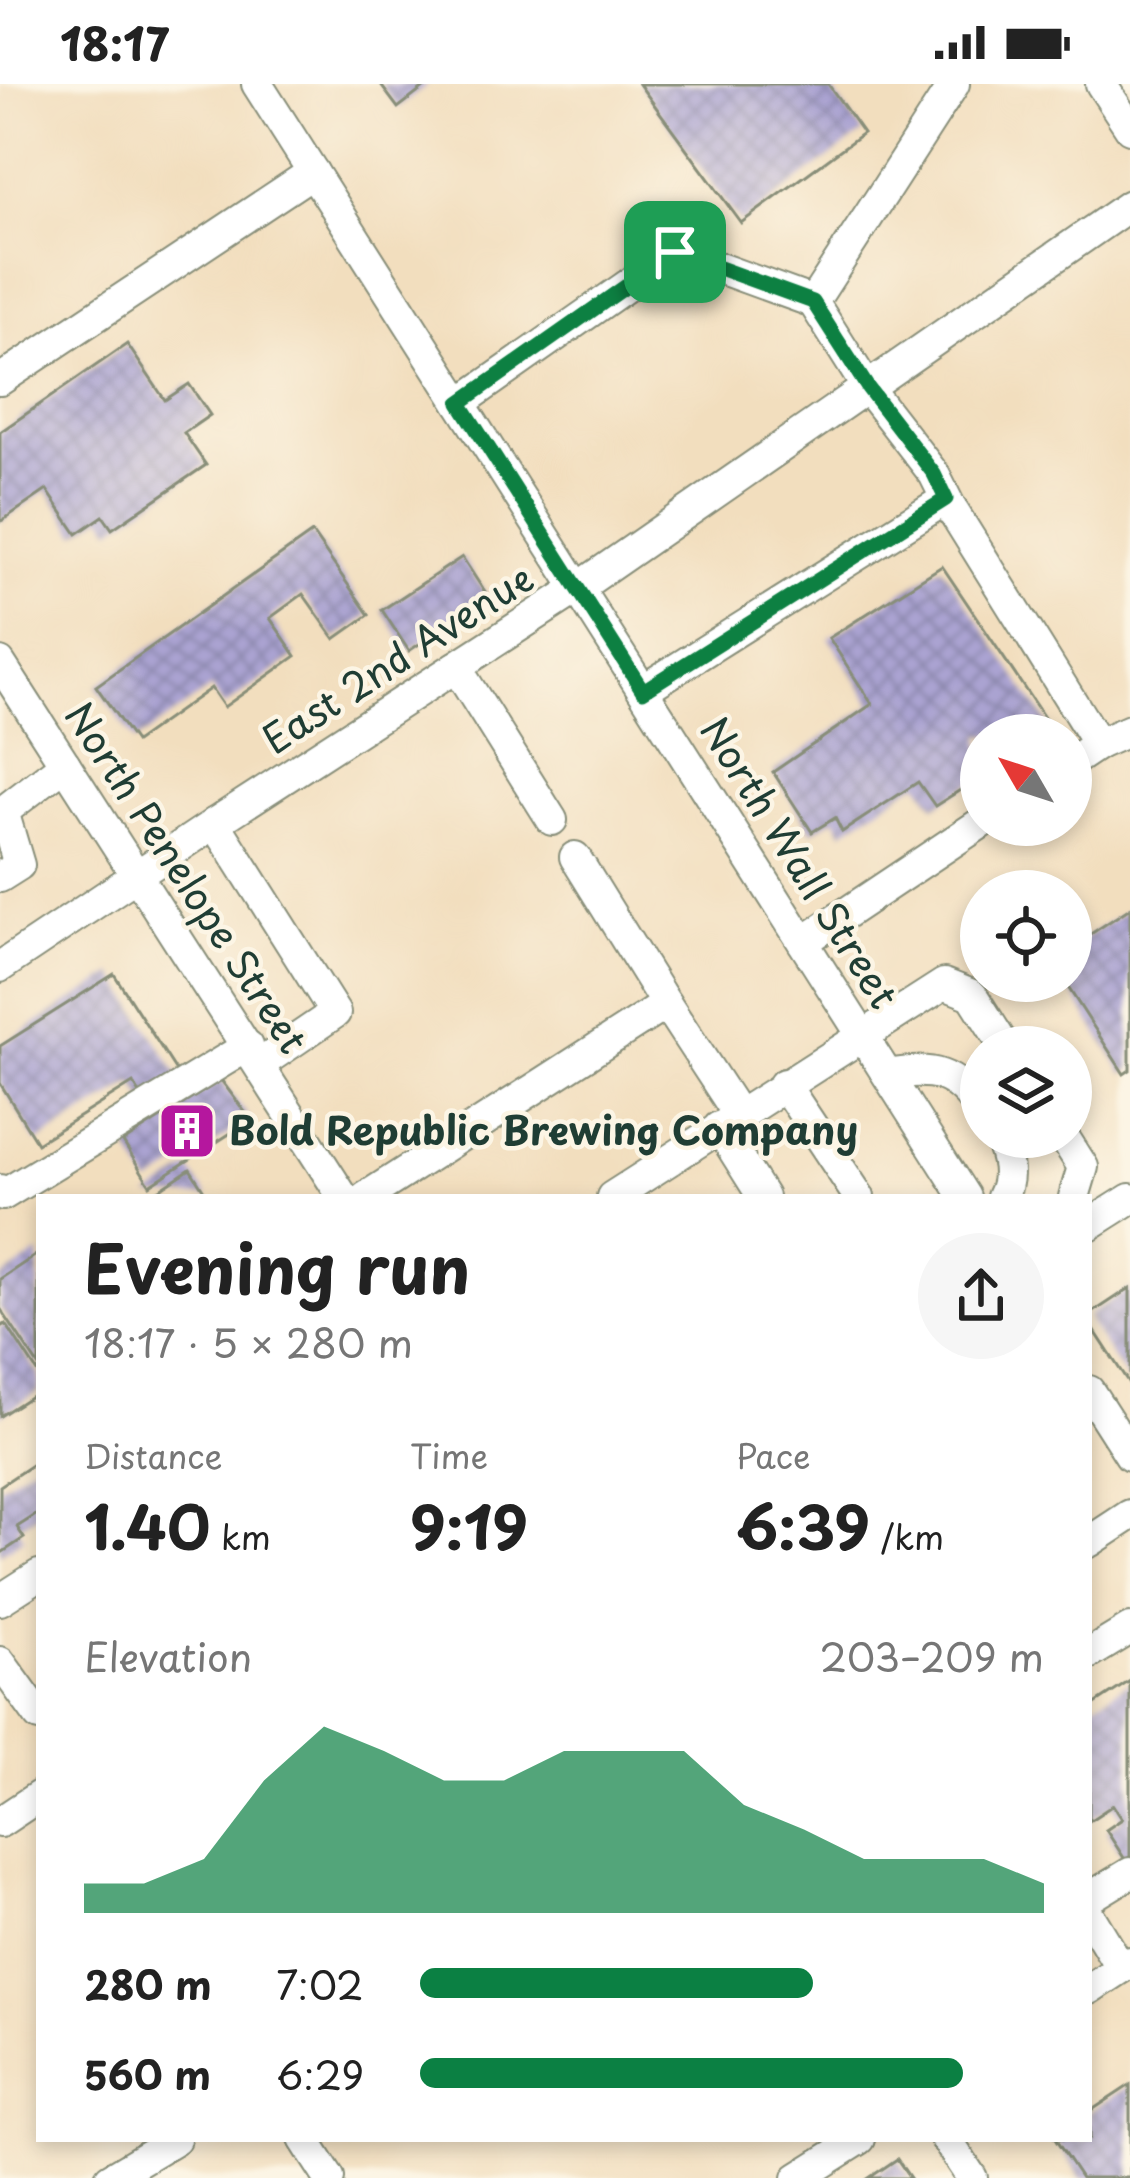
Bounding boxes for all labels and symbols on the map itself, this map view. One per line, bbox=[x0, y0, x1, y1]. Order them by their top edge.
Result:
pin bbox=[624, 201, 726, 303]
street label: East 2nd Avenue bbox=[250, 547, 544, 767]
street label: North Penelope Street bbox=[52, 689, 324, 1064]
street label: North Wall Street bbox=[688, 704, 915, 1019]
north arrow bbox=[960, 714, 1092, 846]
place label: Bold Republic Brewing Company bbox=[229, 1099, 858, 1158]
building icon: Bold Republic Brewing Company bbox=[156, 1100, 218, 1162]

